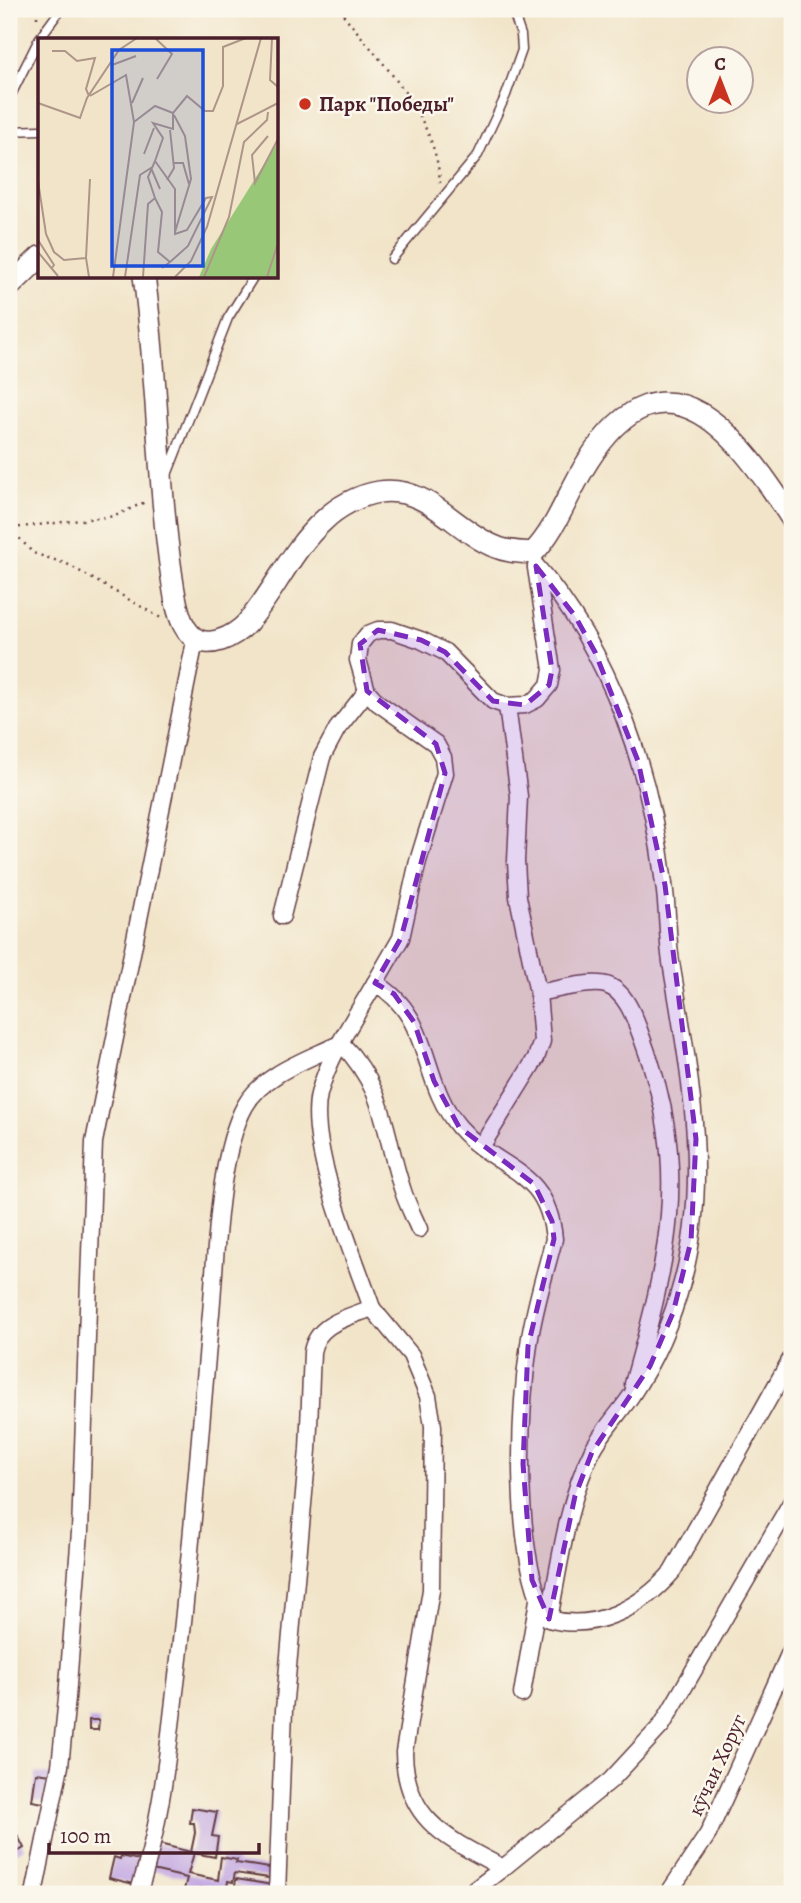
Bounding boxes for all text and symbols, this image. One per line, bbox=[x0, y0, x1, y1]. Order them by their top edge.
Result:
inset map bbox=[38, 38, 278, 278]
north arrow bbox=[686, 46, 756, 116]
text: С bbox=[714, 51, 726, 77]
place label: Парк "Победы" bbox=[319, 90, 454, 118]
marker: Парк "Победы" bbox=[297, 96, 313, 112]
street label: кӯчаи Хоруг bbox=[681, 1709, 753, 1820]
scale bar bbox=[49, 1812, 259, 1856]
text: 100 m bbox=[60, 1822, 111, 1850]

